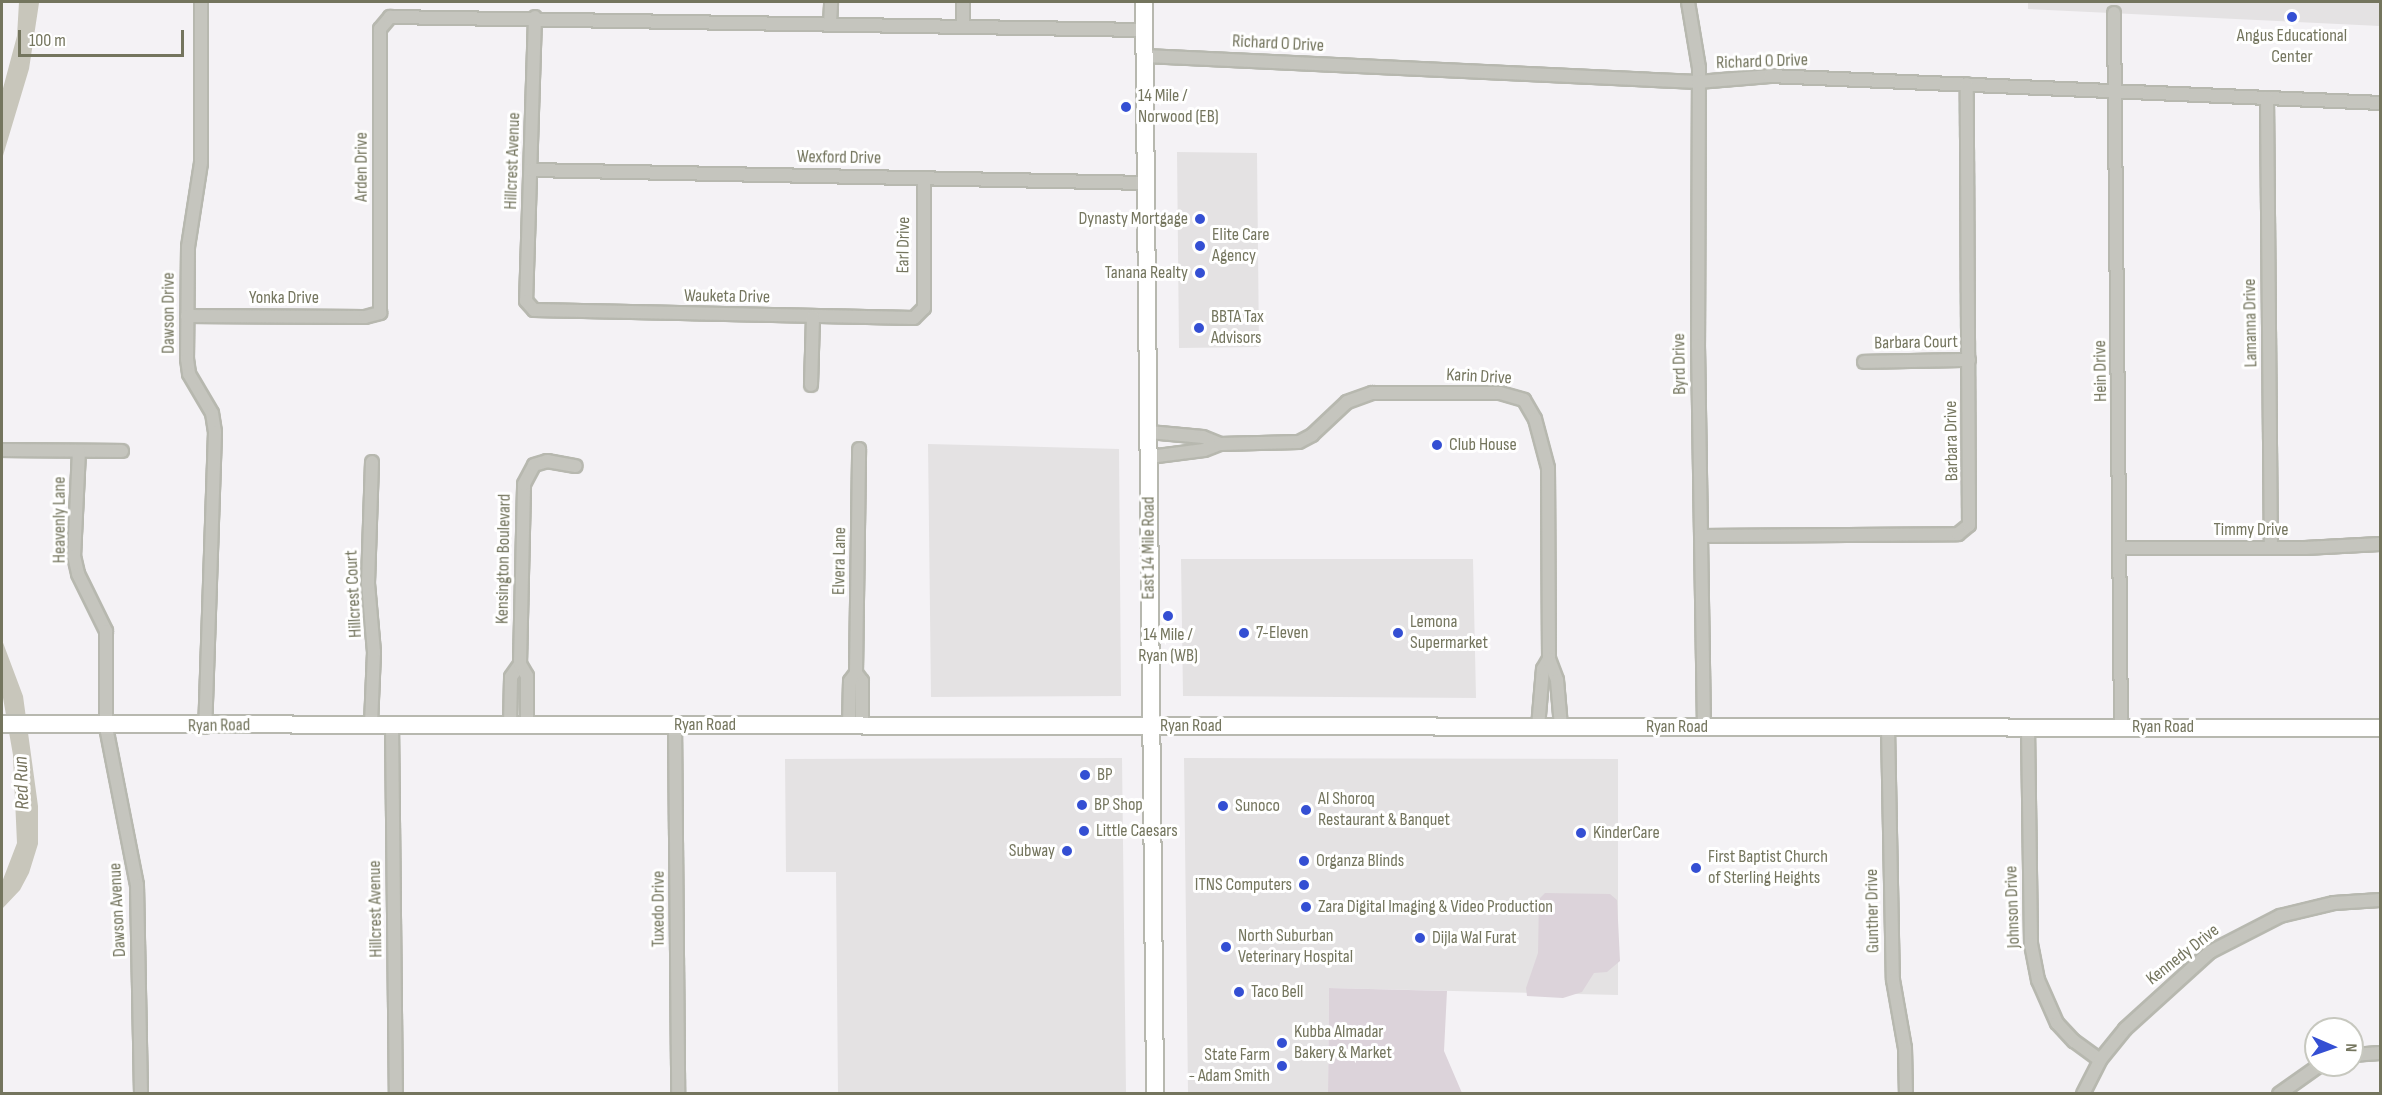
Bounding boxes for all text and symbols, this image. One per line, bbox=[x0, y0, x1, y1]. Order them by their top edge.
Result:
marker: Angus Educational Center bbox=[2285, 10, 2299, 24]
scale bar bbox=[21, 18, 188, 56]
place label: Angus Educational Center bbox=[2237, 26, 2347, 68]
text: 100 m bbox=[29, 30, 66, 51]
street label: Richard O Drive bbox=[1232, 31, 1324, 57]
street label: Richard O Drive bbox=[1716, 50, 1808, 74]
place label: 14 Mile / Norwood (EB) bbox=[1138, 86, 1219, 128]
marker: 14 Mile / Norwood (EB) bbox=[1119, 100, 1133, 114]
street label: Hillcrest Avenue bbox=[501, 112, 525, 210]
street label: Arden Drive bbox=[351, 132, 373, 202]
street label: Wexford Drive bbox=[797, 146, 881, 170]
place label: Dynasty Mortgage bbox=[1079, 208, 1188, 230]
marker: Dynasty Mortgage bbox=[1193, 212, 1207, 226]
street label: Earl Drive bbox=[893, 216, 915, 274]
place label: Elite Care Agency bbox=[1212, 225, 1269, 268]
marker: Elite Care Agency bbox=[1193, 239, 1207, 253]
place label: Tanana Realty bbox=[1105, 262, 1188, 284]
marker: Tanana Realty bbox=[1193, 266, 1207, 280]
street label: Dawson Drive bbox=[158, 272, 180, 354]
street label: Lamanna Drive bbox=[2239, 278, 2263, 368]
street label: Wauketa Drive bbox=[684, 285, 770, 309]
street label: Yonka Drive bbox=[249, 287, 319, 309]
place label: BBTA Tax Advisors bbox=[1211, 307, 1264, 350]
marker: BBTA Tax Advisors bbox=[1192, 321, 1206, 335]
street label: Barbara Court bbox=[1874, 331, 1958, 355]
street label: Byrd Drive bbox=[1669, 333, 1691, 395]
street label: Hein Drive bbox=[2090, 340, 2112, 402]
street label: Karin Drive bbox=[1446, 365, 1512, 389]
street label: Barbara Drive bbox=[1940, 400, 1964, 482]
place label: Club House bbox=[1449, 434, 1517, 456]
marker: Club House bbox=[1430, 438, 1444, 452]
street label: Heavenly Lane bbox=[49, 477, 71, 563]
street label: Kensington Boulevard bbox=[492, 494, 516, 624]
street label: East 14 Mile Road bbox=[1138, 496, 1160, 600]
street label: Timmy Drive bbox=[2214, 519, 2288, 541]
street label: Elvera Lane bbox=[829, 527, 851, 595]
street label: Hillcrest Court bbox=[341, 550, 367, 638]
marker: 14 Mile / Ryan (WB) bbox=[1161, 609, 1175, 623]
place label: Lemona Supermarket bbox=[1410, 612, 1488, 654]
place label: 7-Eleven bbox=[1256, 622, 1309, 644]
place label: 14 Mile / Ryan (WB) bbox=[1138, 625, 1198, 668]
marker: 7-Eleven bbox=[1237, 626, 1251, 640]
marker: Lemona Supermarket bbox=[1391, 626, 1405, 640]
street label: Ryan Road bbox=[674, 714, 736, 736]
street label: Ryan Road bbox=[188, 715, 250, 737]
street label: Ryan Road bbox=[1160, 715, 1222, 737]
street label: Ryan Road bbox=[1646, 716, 1708, 738]
street label: Ryan Road bbox=[2132, 716, 2194, 738]
water label: Red Run bbox=[9, 756, 35, 810]
place label: BP bbox=[1097, 764, 1113, 786]
marker: BP bbox=[1078, 768, 1092, 782]
place label: Al Shoroq Restaurant & Banquet bbox=[1318, 789, 1450, 832]
place label: BP Shop bbox=[1094, 794, 1143, 816]
place label: Sunoco bbox=[1235, 795, 1280, 817]
marker: BP Shop bbox=[1075, 798, 1089, 812]
marker: Sunoco bbox=[1216, 799, 1230, 813]
marker: Al Shoroq Restaurant & Banquet bbox=[1299, 803, 1313, 817]
place label: Little Caesars bbox=[1096, 820, 1178, 842]
place label: KinderCare bbox=[1593, 822, 1660, 844]
marker: Little Caesars bbox=[1077, 824, 1091, 838]
marker: KinderCare bbox=[1574, 826, 1588, 840]
place label: Subway bbox=[1009, 840, 1055, 862]
marker: Subway bbox=[1060, 844, 1074, 858]
place label: First Baptist Church of Sterling Heights bbox=[1708, 847, 1828, 890]
place label: Organza Blinds bbox=[1316, 850, 1404, 872]
marker: Organza Blinds bbox=[1297, 854, 1311, 868]
street label: Hillcrest Avenue bbox=[364, 860, 388, 958]
marker: First Baptist Church of Sterling Heights bbox=[1689, 861, 1703, 875]
street label: Dawson Avenue bbox=[105, 862, 131, 958]
street label: Johnson Drive bbox=[2001, 865, 2025, 949]
street label: Gunther Drive bbox=[1861, 869, 1885, 953]
street label: Tuxedo Drive bbox=[648, 871, 670, 947]
place label: ITNS Computers bbox=[1195, 874, 1292, 896]
marker: ITNS Computers bbox=[1297, 878, 1311, 892]
place label: Zara Digital Imaging & Video Production bbox=[1318, 896, 1553, 918]
marker: Zara Digital Imaging & Video Production bbox=[1299, 900, 1313, 914]
street label: Kennedy Drive bbox=[2142, 920, 2224, 990]
place label: North Suburban Veterinary Hospital bbox=[1238, 926, 1353, 968]
place label: Dijla Wal Furat bbox=[1432, 927, 1517, 949]
marker: Dijla Wal Furat bbox=[1413, 931, 1427, 945]
marker: North Suburban Veterinary Hospital bbox=[1219, 940, 1233, 954]
place label: Taco Bell bbox=[1251, 981, 1303, 1003]
marker: Taco Bell bbox=[1232, 985, 1246, 999]
north arrow bbox=[2304, 1017, 2364, 1077]
place label: Kubba Almadar Bakery & Market bbox=[1294, 1022, 1392, 1064]
marker: Kubba Almadar Bakery & Market bbox=[1275, 1036, 1289, 1050]
text: N bbox=[2341, 1043, 2360, 1052]
place label: State Farm - Adam Smith bbox=[1188, 1045, 1270, 1088]
marker: State Farm - Adam Smith bbox=[1275, 1059, 1289, 1073]

